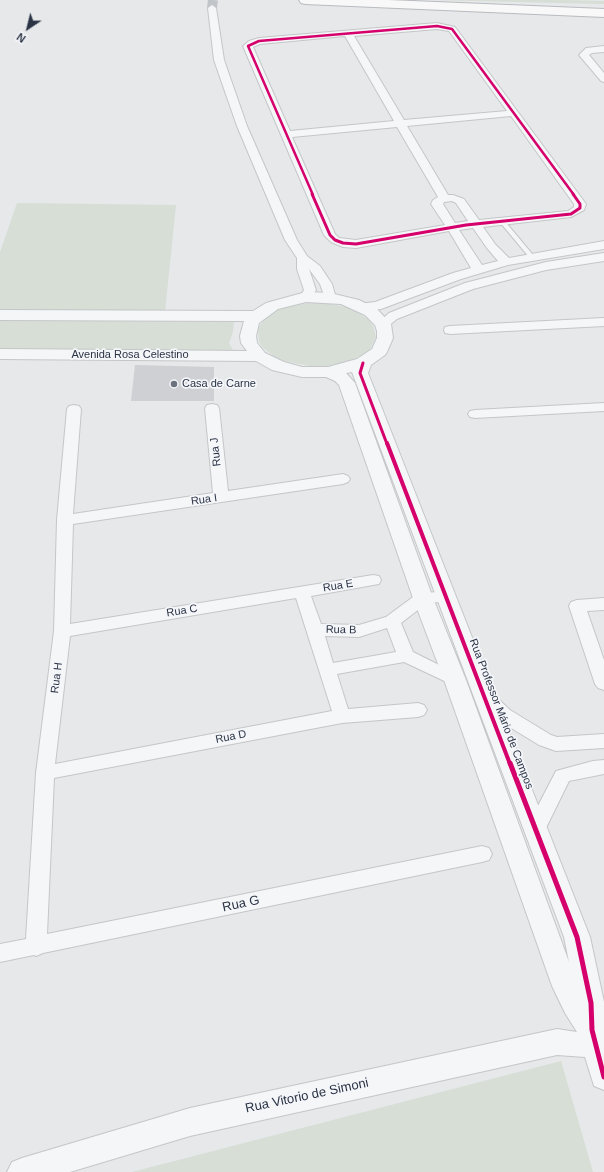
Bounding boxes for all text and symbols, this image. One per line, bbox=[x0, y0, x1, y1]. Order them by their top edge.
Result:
north arrow bbox=[8, 8, 48, 48]
text: N bbox=[14, 31, 28, 45]
street label: Avenida Rosa Celestino bbox=[71, 348, 189, 362]
place label: Casa de Carne bbox=[182, 377, 256, 391]
marker: Casa de Carne bbox=[169, 379, 179, 389]
street label: Rua J bbox=[208, 437, 224, 467]
street label: Rua I bbox=[190, 492, 218, 508]
street label: Rua E bbox=[322, 577, 354, 595]
street label: Rua C bbox=[166, 602, 198, 620]
street label: Rua B bbox=[326, 623, 356, 637]
street label: Rua Professor Mário de Campos bbox=[466, 637, 536, 791]
street label: Rua H bbox=[49, 662, 65, 694]
street label: Rua D bbox=[214, 728, 248, 746]
street label: Rua G bbox=[221, 892, 261, 916]
street label: Rua Vitorio de Simoni bbox=[244, 1075, 370, 1117]

